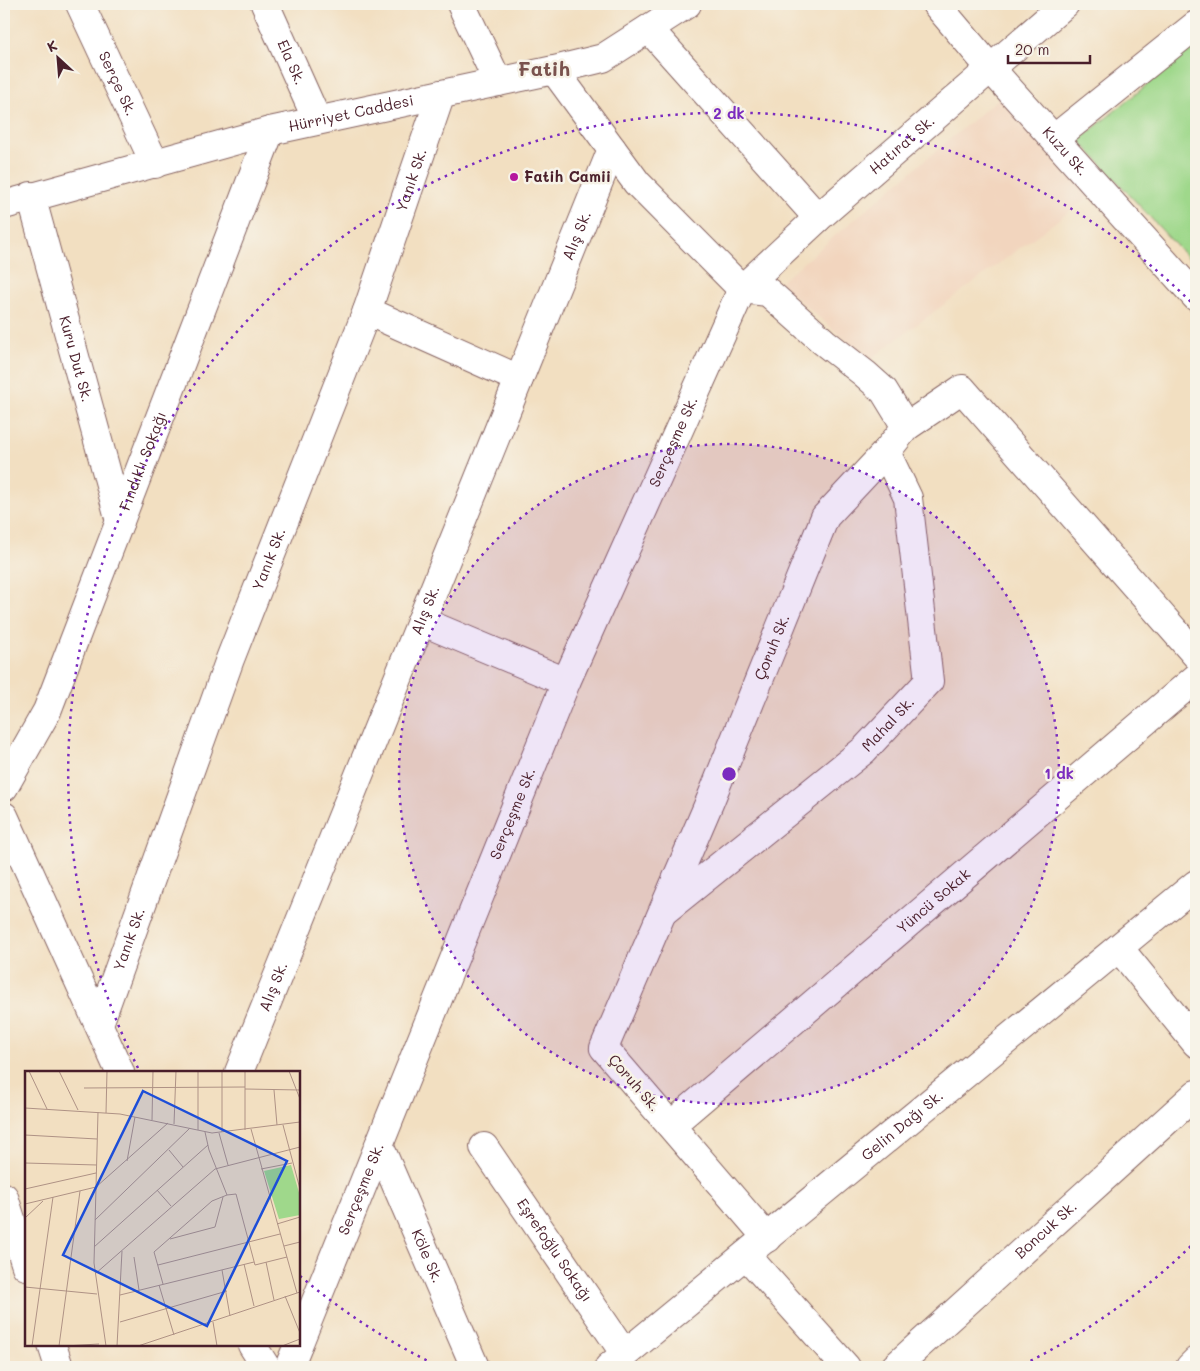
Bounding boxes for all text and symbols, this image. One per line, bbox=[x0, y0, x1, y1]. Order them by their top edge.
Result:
north arrow bbox=[32, 32, 82, 82]
scale bar bbox=[1008, 32, 1090, 64]
text: K bbox=[44, 35, 60, 56]
street label: Ela Sk. bbox=[273, 36, 311, 88]
text: 20 m bbox=[1015, 39, 1049, 59]
street label: Serçe Sk. bbox=[95, 48, 142, 119]
district label: Fatih bbox=[518, 55, 570, 81]
street label: Hürriyet Caddesi bbox=[286, 89, 415, 136]
text: 2 dk bbox=[713, 103, 745, 123]
street label: Hatırat Sk. bbox=[865, 110, 939, 178]
street label: Kuzu Sk. bbox=[1039, 122, 1093, 180]
street label: Yanık Sk. bbox=[391, 145, 431, 214]
place label: Fatih Camii bbox=[524, 166, 611, 186]
marker: Fatih Camii bbox=[508, 171, 520, 183]
street label: Alış Sk. bbox=[557, 208, 595, 263]
street label: Kuru Dut Sk. bbox=[55, 313, 98, 404]
street label: Serçeşme Sk. bbox=[644, 393, 702, 490]
street label: Fındıklı Sokağı bbox=[114, 408, 170, 513]
street label: Yanık Sk. bbox=[247, 525, 290, 593]
street label: Alış Sk. bbox=[406, 582, 444, 638]
street label: Çoruh Sk. bbox=[749, 611, 794, 683]
street label: Mahal Sk. bbox=[857, 692, 918, 755]
text: 1 dk bbox=[1044, 763, 1074, 783]
street label: Serçeşme Sk. bbox=[484, 764, 539, 862]
centre of rings bbox=[720, 765, 738, 783]
street label: Yüncü Sokak bbox=[892, 863, 974, 938]
street label: Yanık Sk. bbox=[108, 905, 149, 973]
street label: Alış Sk. bbox=[254, 959, 292, 1014]
street label: Çoruh Sk. bbox=[604, 1050, 665, 1115]
inset map bbox=[25, 1071, 300, 1346]
street label: Gelin Dağı Sk. bbox=[857, 1085, 947, 1164]
street label: Serçeşme Sk. bbox=[333, 1140, 388, 1238]
street label: Eşrefoğlu Sokağı bbox=[513, 1194, 598, 1305]
street label: Boncuk Sk. bbox=[1010, 1196, 1081, 1263]
street label: Köle Sk. bbox=[408, 1226, 448, 1286]

